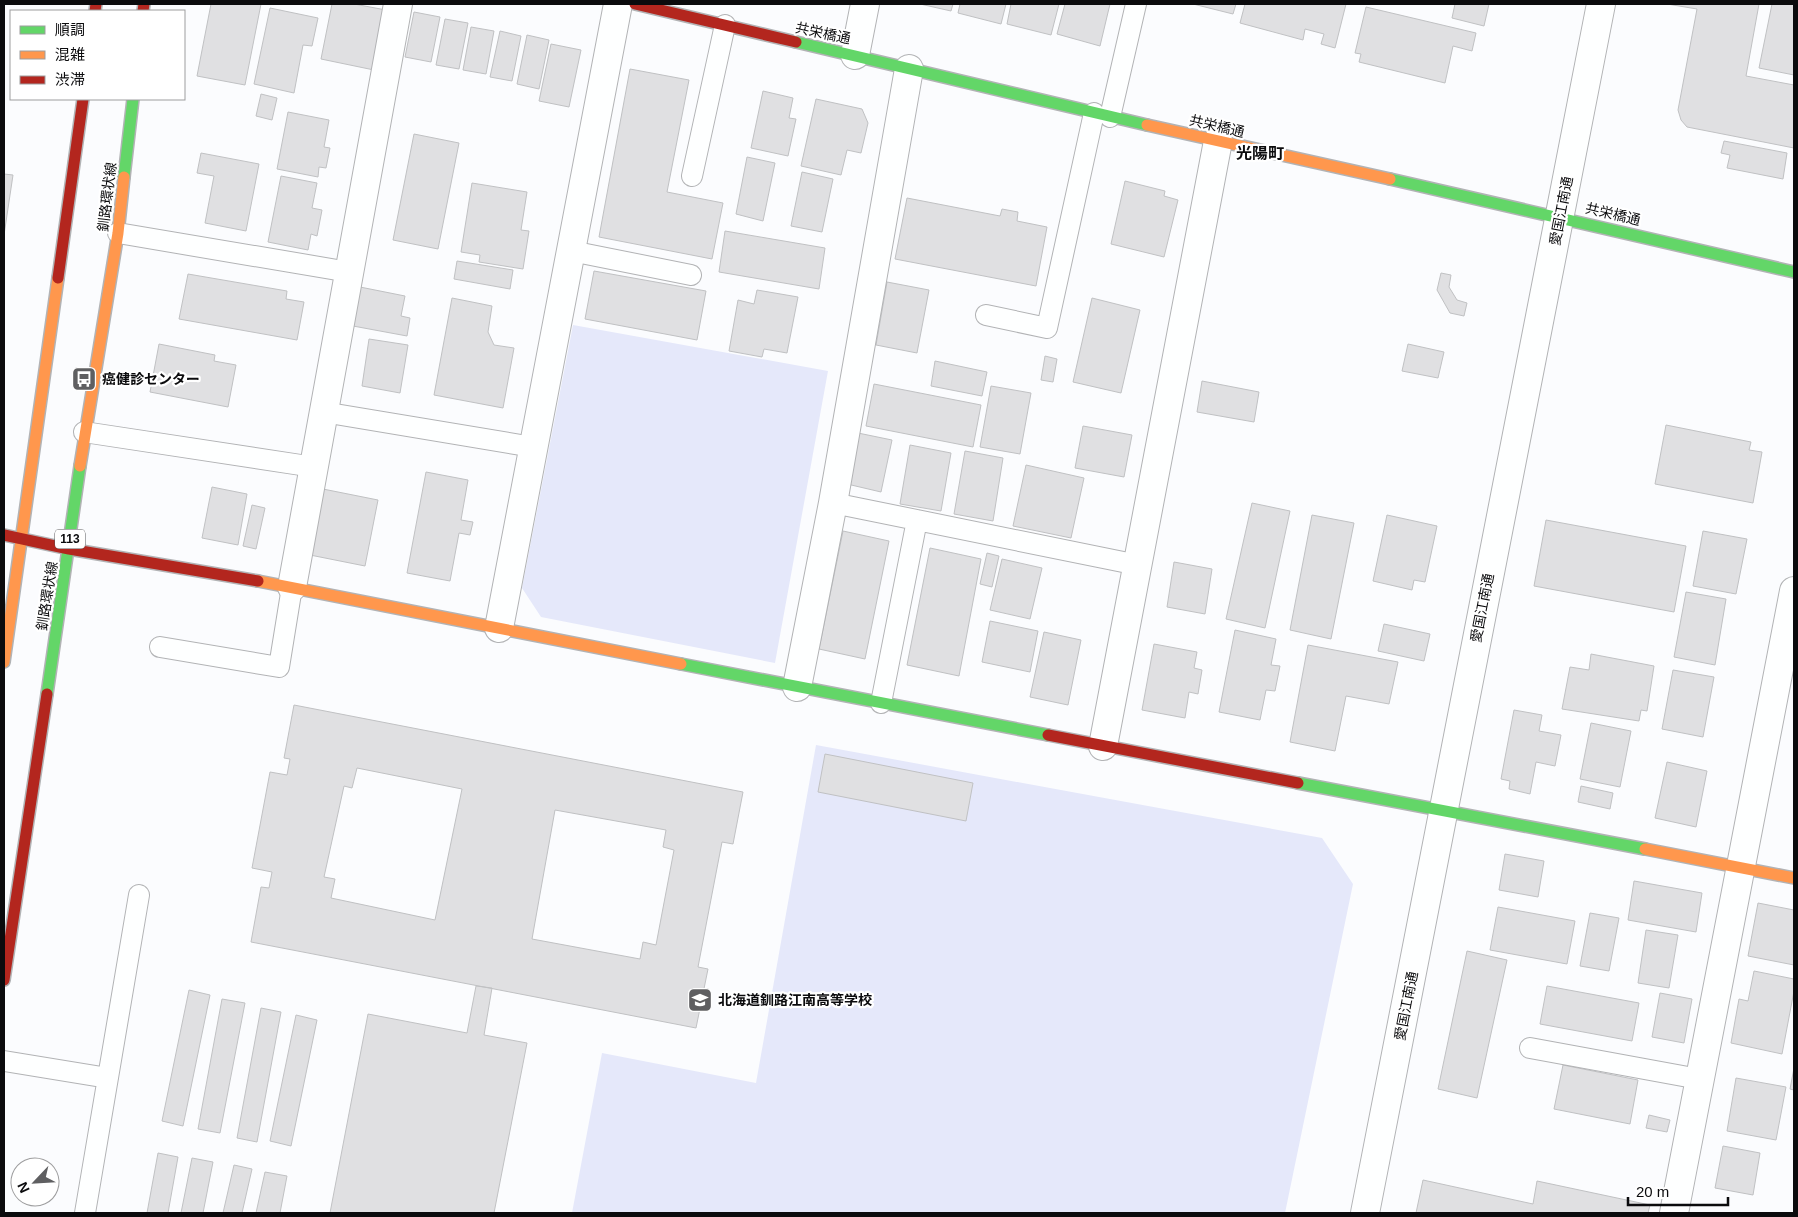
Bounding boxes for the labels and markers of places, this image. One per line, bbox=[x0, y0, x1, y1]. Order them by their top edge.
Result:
bus stop icon: 癌健診センター bbox=[71, 366, 97, 392]
place label: 癌健診センター bbox=[102, 371, 200, 387]
school or university icon: 北海道釧路江南高等学校 bbox=[687, 987, 713, 1013]
place label: 北海道釧路江南高等学校 bbox=[718, 992, 872, 1008]

